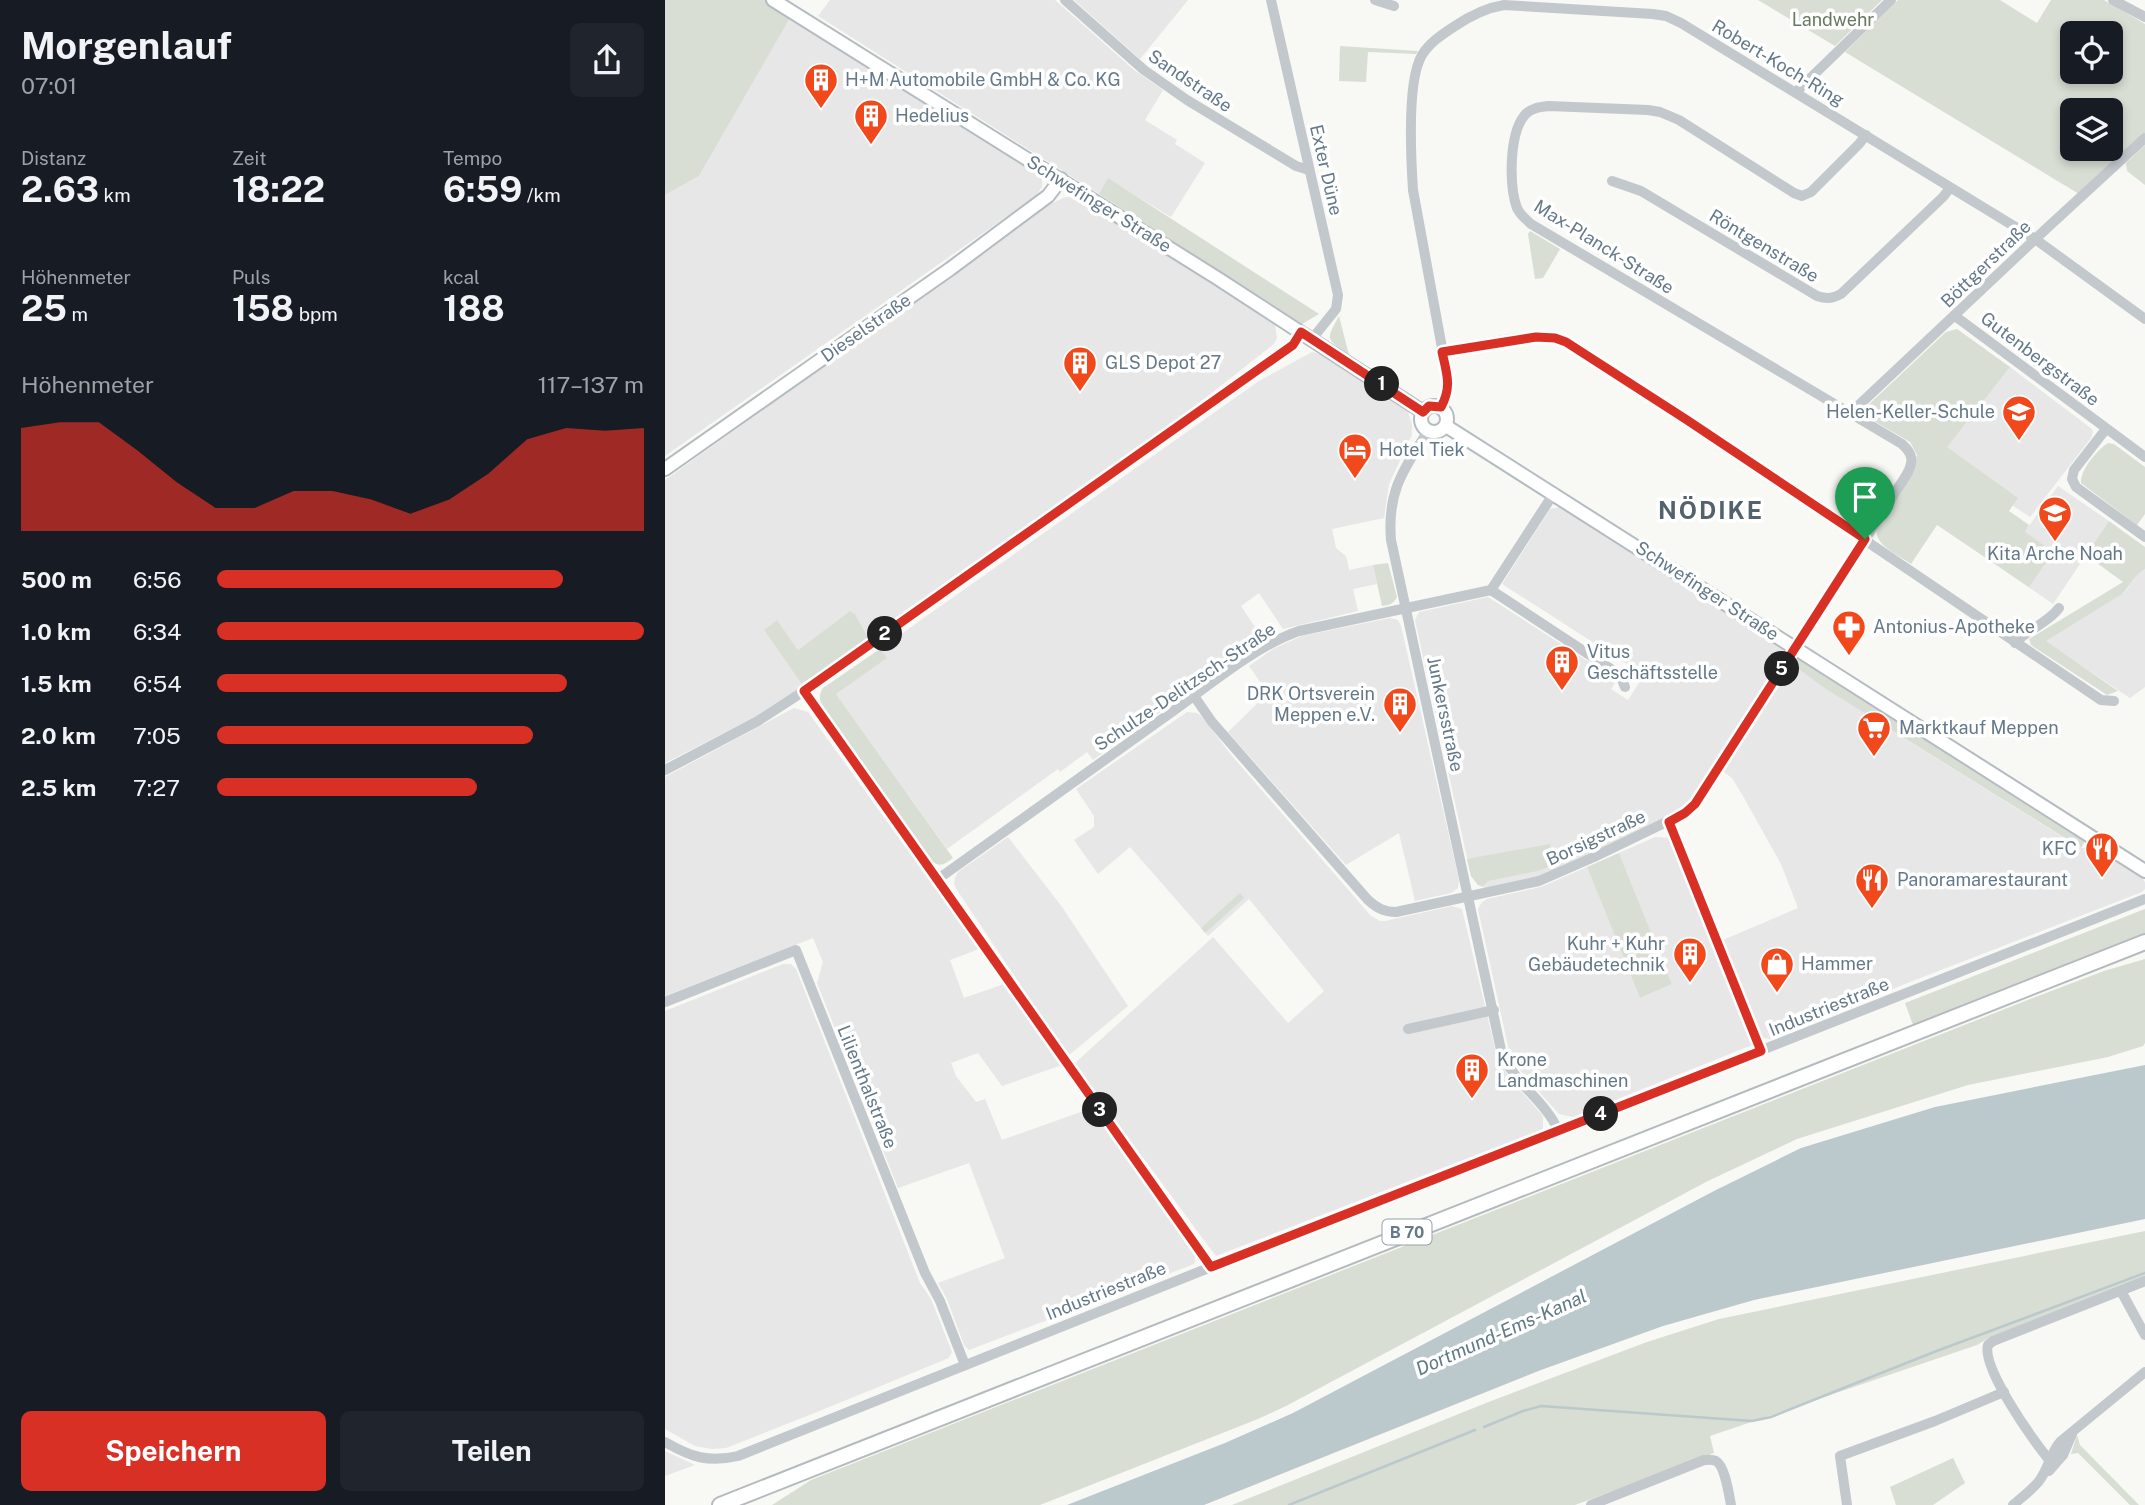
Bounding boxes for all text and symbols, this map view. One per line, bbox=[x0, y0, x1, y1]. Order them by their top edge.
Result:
park label: Landwehr bbox=[1792, 9, 1874, 30]
street label: Robert-Koch-Ring bbox=[1709, 15, 1848, 110]
map controls bbox=[2060, 21, 2123, 161]
button: locate bbox=[2060, 21, 2123, 84]
text: Morgenlauf bbox=[21, 23, 232, 68]
button: share bbox=[570, 23, 644, 97]
street label: Sandstraße bbox=[1144, 45, 1236, 116]
building icon: H+M Automobile GmbH & Co. KG bbox=[802, 61, 840, 110]
place label: H+M Automobile GmbH & Co. KG bbox=[845, 69, 1121, 90]
text: 07:01 bbox=[21, 72, 77, 99]
building icon: Hedelius bbox=[852, 97, 890, 146]
button: layers bbox=[2060, 98, 2123, 161]
place label: Hedelius bbox=[895, 105, 969, 126]
street label: Exter Düne bbox=[1306, 122, 1347, 217]
text: Distanz bbox=[21, 147, 86, 169]
text: Zeit bbox=[232, 147, 267, 169]
text: Tempo bbox=[443, 147, 502, 169]
street label: Schwefinger Straße bbox=[1023, 151, 1175, 257]
text: 2.63 bbox=[21, 169, 99, 210]
text: 18:22 bbox=[232, 169, 325, 210]
text: 6:59 bbox=[443, 169, 522, 210]
text: km bbox=[99, 184, 131, 206]
text: /km bbox=[522, 184, 561, 206]
street label: Max-Planck-Straße bbox=[1530, 195, 1678, 298]
street label: Röntgenstraße bbox=[1706, 205, 1823, 287]
street label: Böttgerstraße bbox=[1936, 216, 2035, 312]
text: Höhenmeter bbox=[21, 266, 131, 288]
text: Puls bbox=[232, 266, 270, 288]
text: kcal bbox=[443, 266, 480, 288]
text: 25 bbox=[21, 288, 67, 329]
text: 158 bbox=[232, 288, 294, 329]
text: 188 bbox=[443, 288, 505, 329]
street label: Dieselstraße bbox=[817, 289, 915, 366]
text: m bbox=[67, 303, 88, 325]
text: bpm bbox=[294, 303, 338, 325]
street label: Gutenbergstraße bbox=[1977, 307, 2104, 410]
building icon: GLS Depot 27 bbox=[1061, 344, 1099, 393]
place label: GLS Depot 27 bbox=[1105, 352, 1221, 373]
pin: 1 bbox=[1365, 366, 1399, 402]
text: Höhenmeter bbox=[21, 371, 154, 398]
text: 117–137 m bbox=[538, 371, 644, 398]
text: 1 bbox=[1377, 372, 1386, 394]
school or university icon: Helen-Keller-Schule bbox=[2000, 393, 2038, 442]
place label: Helen-Keller-Schule bbox=[1826, 401, 1995, 422]
hotel icon: Hotel Tiek bbox=[1336, 431, 1374, 480]
place label: Hotel Tiek bbox=[1379, 439, 1465, 460]
pin bbox=[1835, 467, 1895, 539]
icon: arrive bbox=[1846, 478, 1884, 516]
school or university icon: Kita Arche Noah bbox=[2036, 494, 2074, 543]
district label: NÖDIKE bbox=[1658, 496, 1764, 524]
street label: Schwefinger Straße bbox=[1632, 537, 1783, 645]
place label: Kita Arche Noah bbox=[1987, 543, 2123, 564]
text: 500 m bbox=[21, 566, 92, 593]
text: 6:56 bbox=[133, 566, 182, 593]
pharmacy icon: Antonius-Apotheke bbox=[1830, 608, 1868, 657]
pin: 2 bbox=[867, 616, 903, 652]
place label: Antonius-Apotheke bbox=[1873, 616, 2035, 637]
text: 1.0 km bbox=[21, 618, 91, 645]
text: 6:34 bbox=[133, 618, 181, 645]
street label: Schulze-Delitzsch-Straße bbox=[1090, 618, 1279, 755]
text: 2 bbox=[878, 622, 891, 644]
place label: Vitus Geschäftsstelle bbox=[1587, 641, 1718, 683]
building icon: Vitus Geschäftsstelle bbox=[1543, 643, 1581, 692]
pin: 5 bbox=[1765, 652, 1799, 686]
street label: Junkersstraße bbox=[1423, 654, 1468, 773]
text: 5 bbox=[1775, 657, 1788, 679]
text: 1.5 km bbox=[21, 670, 92, 697]
text: 6:54 bbox=[133, 670, 182, 697]
place label: DRK Ortsverein Meppen e.V. bbox=[1247, 683, 1375, 725]
building icon: DRK Ortsverein Meppen e.V. bbox=[1381, 685, 1419, 734]
supermarket icon: Marktkauf Meppen bbox=[1855, 709, 1893, 758]
place label: Marktkauf Meppen bbox=[1899, 717, 2059, 738]
text: 2.0 km bbox=[21, 722, 96, 749]
text: 7:05 bbox=[133, 722, 181, 749]
text: 2.5 km bbox=[21, 774, 96, 801]
text: 7:27 bbox=[133, 774, 180, 801]
street label: Borsigstraße bbox=[1543, 805, 1649, 870]
restaurant icon: KFC bbox=[2083, 830, 2121, 879]
place label: KFC bbox=[2042, 838, 2077, 859]
restaurant icon: Panoramarestaurant bbox=[1853, 861, 1891, 910]
place label: Panoramarestaurant bbox=[1897, 869, 2068, 890]
place label: Kuhr + Kuhr Gebäudetechnik bbox=[1528, 933, 1665, 975]
building icon: Kuhr + Kuhr Gebäudetechnik bbox=[1671, 935, 1709, 984]
shop icon: Hammer bbox=[1758, 945, 1796, 994]
place label: Hammer bbox=[1801, 953, 1873, 974]
street label: Industriestraße bbox=[1766, 973, 1892, 1040]
street label: Lilienthalstraße bbox=[833, 1022, 902, 1151]
place label: Krone Landmaschinen bbox=[1497, 1049, 1628, 1091]
building icon: Krone Landmaschinen bbox=[1453, 1051, 1491, 1100]
pin: 3 bbox=[1083, 1092, 1117, 1128]
pin: 4 bbox=[1583, 1096, 1619, 1132]
text: 3 bbox=[1093, 1098, 1106, 1120]
text: 4 bbox=[1594, 1102, 1607, 1124]
road number: B 70 bbox=[1383, 1220, 1431, 1244]
street label: Industriestraße bbox=[1043, 1257, 1169, 1324]
water label: Dortmund-Ems-Kanal bbox=[1412, 1284, 1590, 1380]
button: Speichern bbox=[21, 1411, 326, 1491]
button: Teilen bbox=[340, 1411, 644, 1491]

